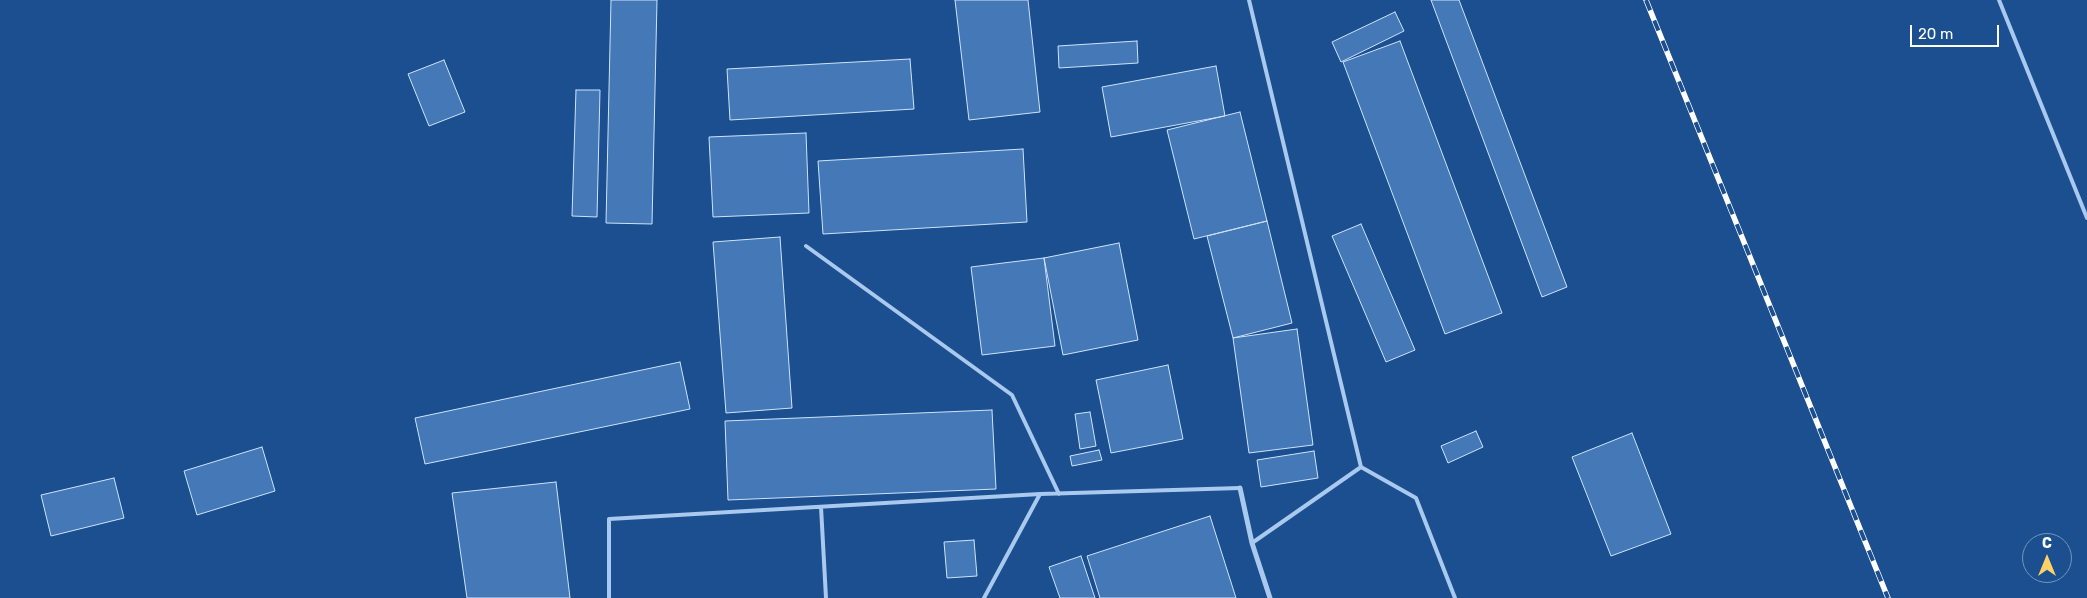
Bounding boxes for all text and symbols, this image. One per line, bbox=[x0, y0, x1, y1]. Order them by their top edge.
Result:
scale bar bbox=[1912, 15, 2001, 47]
text: 20 m bbox=[1918, 25, 1953, 43]
north arrow bbox=[2022, 533, 2072, 583]
text: С bbox=[2042, 535, 2052, 552]

